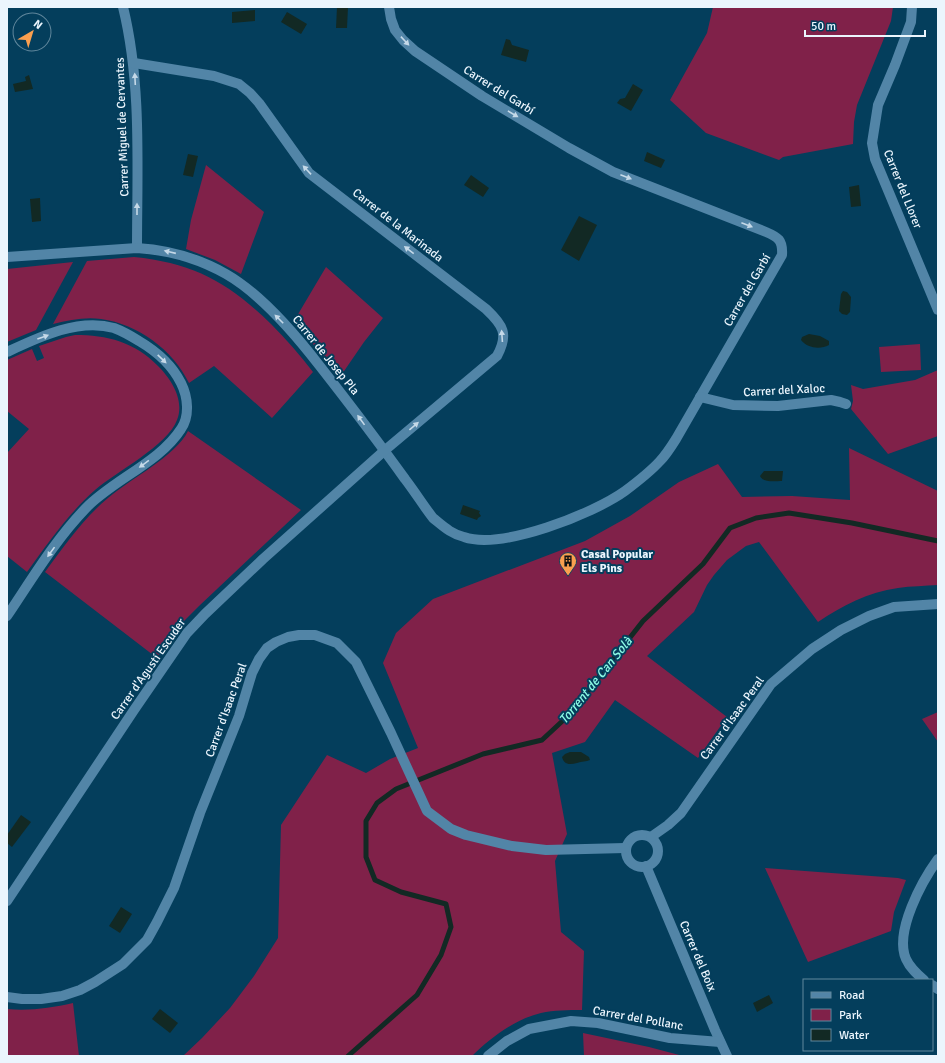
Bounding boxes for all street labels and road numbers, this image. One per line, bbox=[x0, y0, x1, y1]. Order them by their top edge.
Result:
street label: Carrer Miguel de Cervantes bbox=[113, 57, 132, 197]
street label: Carrer del Garbí bbox=[460, 63, 538, 119]
street label: Carrer del Llorer bbox=[880, 148, 925, 231]
street label: Carrer de la Marinada bbox=[349, 185, 446, 265]
street label: Carrer del Garbí bbox=[721, 251, 775, 329]
street label: Carrer de Josep Pla bbox=[289, 312, 362, 398]
street label: Carrer del Xaloc bbox=[743, 381, 826, 400]
street label: Carrer d'Agustí Escuder bbox=[108, 615, 189, 723]
street label: Carrer d'Isaac Peral bbox=[202, 660, 251, 759]
street label: Carrer d'Isaac Peral bbox=[697, 673, 768, 763]
street label: Carrer del Boix bbox=[676, 918, 719, 994]
street label: Carrer del Pollanc bbox=[592, 1003, 685, 1034]

